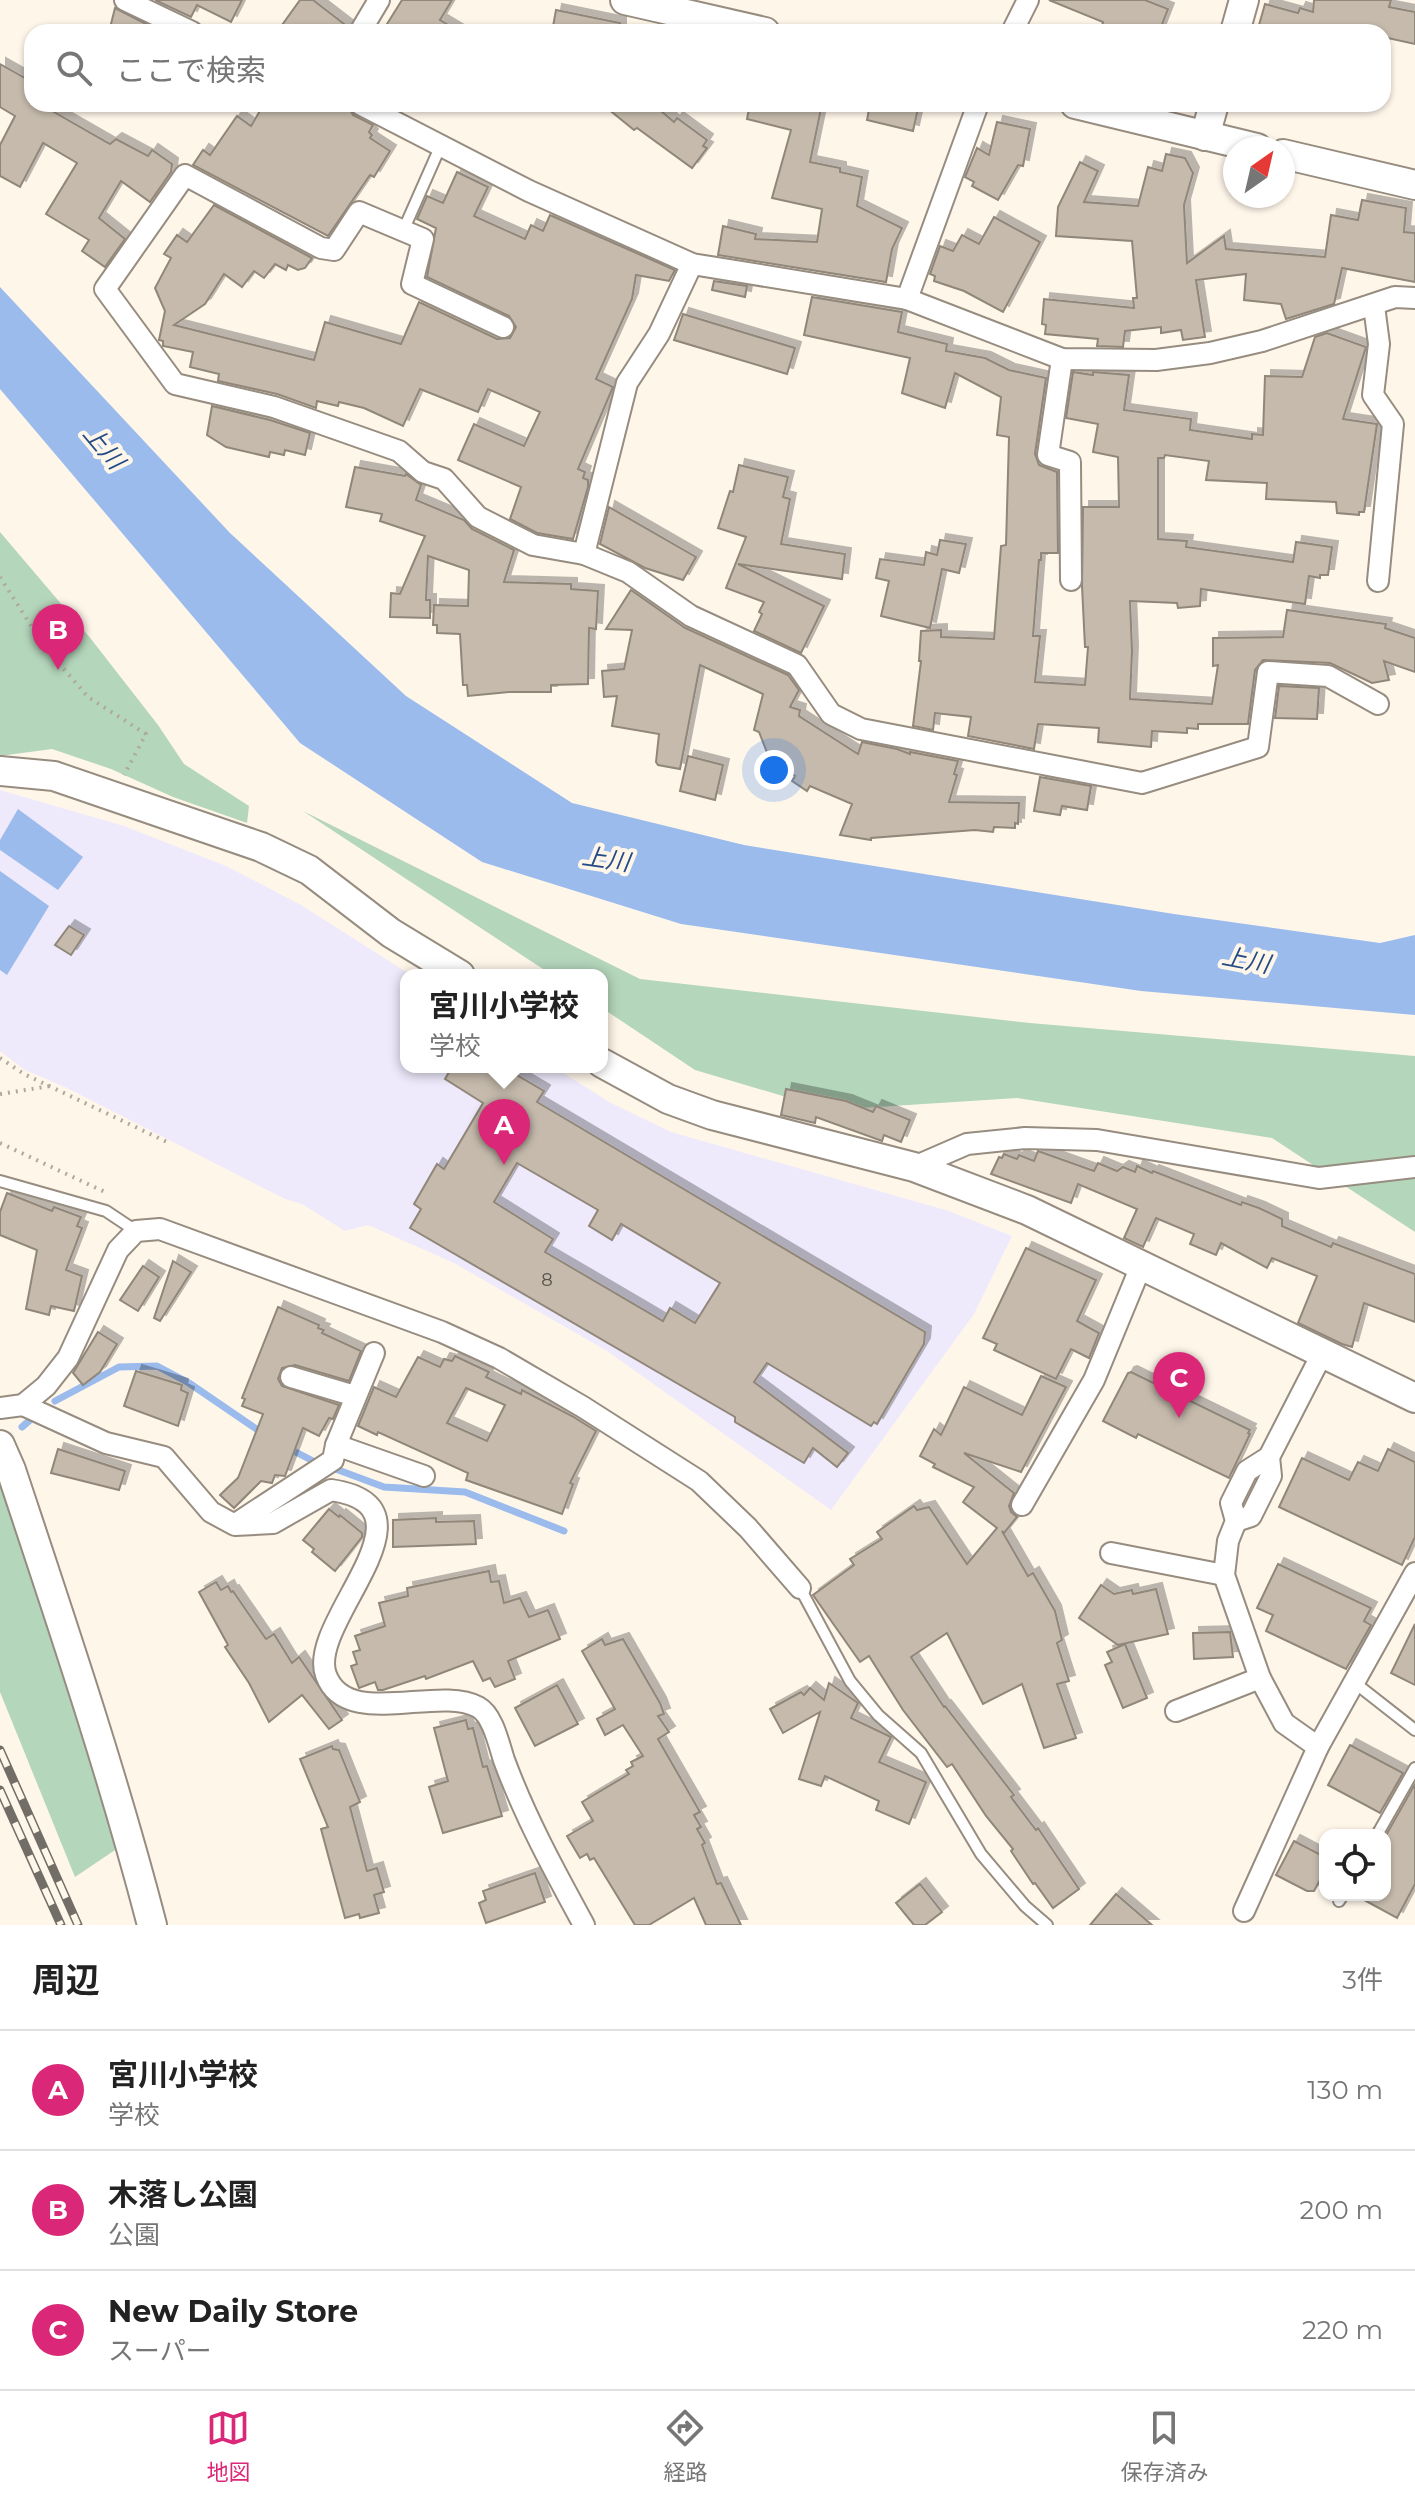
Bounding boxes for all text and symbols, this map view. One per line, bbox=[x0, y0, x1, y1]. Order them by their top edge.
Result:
search box bbox=[24, 24, 1391, 112]
icon: search bbox=[52, 46, 96, 90]
text: ここで検索 bbox=[116, 52, 266, 89]
north arrow bbox=[1223, 136, 1295, 208]
water label: 上川 bbox=[77, 419, 132, 477]
pin: B bbox=[32, 604, 84, 670]
your location bbox=[754, 750, 794, 790]
water label: 上川 bbox=[580, 841, 635, 877]
water label: 上川 bbox=[1220, 941, 1275, 979]
popup bbox=[400, 969, 608, 1073]
text: 宮川小学校 bbox=[429, 987, 579, 1024]
text: 学校 bbox=[429, 1030, 481, 1062]
pin: A bbox=[478, 1099, 530, 1165]
house number: 8 bbox=[541, 1269, 553, 1291]
pin: C bbox=[1153, 1352, 1205, 1418]
map controls bbox=[1319, 1829, 1391, 1901]
button: locate bbox=[1319, 1829, 1391, 1901]
text: 周辺 bbox=[32, 1959, 100, 2001]
text: 3件 bbox=[1342, 1964, 1383, 1996]
text: 宮川小学校 bbox=[108, 2056, 258, 2093]
text: A bbox=[48, 2074, 68, 2106]
text: 130 m bbox=[1307, 2074, 1383, 2106]
text: 学校 bbox=[108, 2099, 160, 2131]
text: 木落し公園 bbox=[108, 2176, 258, 2213]
text: B bbox=[48, 2194, 68, 2226]
text: 200 m bbox=[1299, 2194, 1383, 2226]
text: 公園 bbox=[108, 2219, 160, 2251]
text: New Daily Store bbox=[108, 2293, 358, 2330]
text: C bbox=[49, 2314, 67, 2346]
text: 220 m bbox=[1302, 2314, 1383, 2346]
text: スーパー bbox=[108, 2335, 212, 2367]
tab: 地図 bbox=[206, 2406, 251, 2486]
tab: 経路 bbox=[663, 2406, 708, 2486]
tab: 保存済み bbox=[1120, 2406, 1209, 2486]

